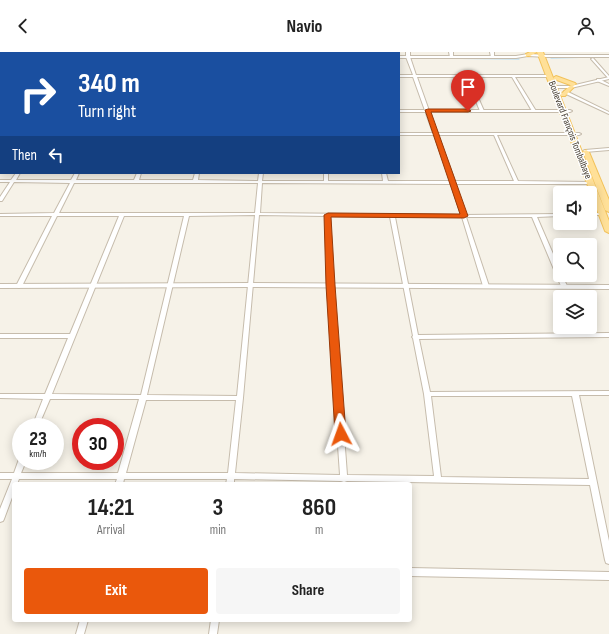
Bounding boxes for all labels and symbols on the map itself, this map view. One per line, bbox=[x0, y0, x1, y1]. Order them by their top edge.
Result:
pin bbox=[451, 70, 485, 111]
street label: Boulevard François Tombalbaye bbox=[546, 79, 594, 181]
position arrow bbox=[320, 413, 362, 455]
speed limit sign: 30 bbox=[72, 418, 124, 470]

